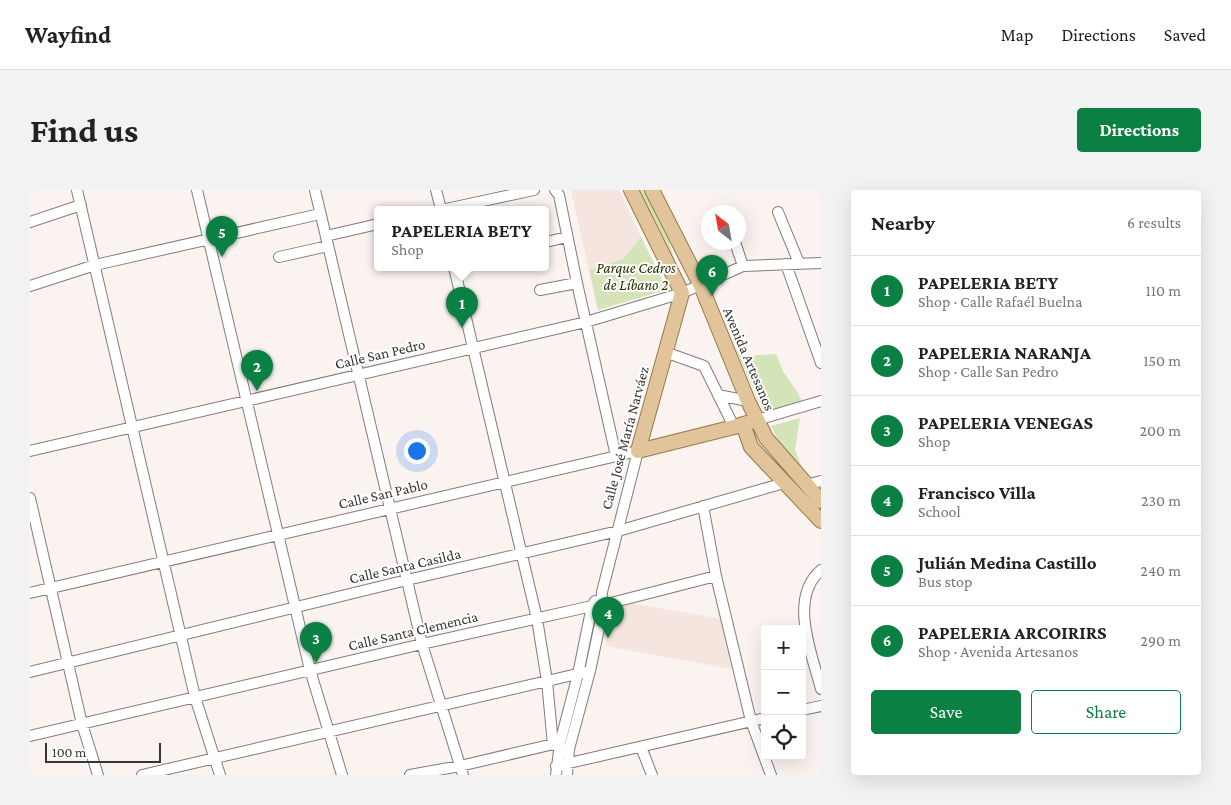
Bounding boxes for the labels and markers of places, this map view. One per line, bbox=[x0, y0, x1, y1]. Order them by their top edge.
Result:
pin: 5 bbox=[206, 216, 238, 257]
pin: 6 bbox=[696, 255, 728, 296]
pin: 1 bbox=[446, 287, 478, 328]
pin: 2 bbox=[241, 350, 273, 391]
pin: 4 bbox=[592, 597, 624, 638]
pin: 3 bbox=[300, 622, 332, 663]

